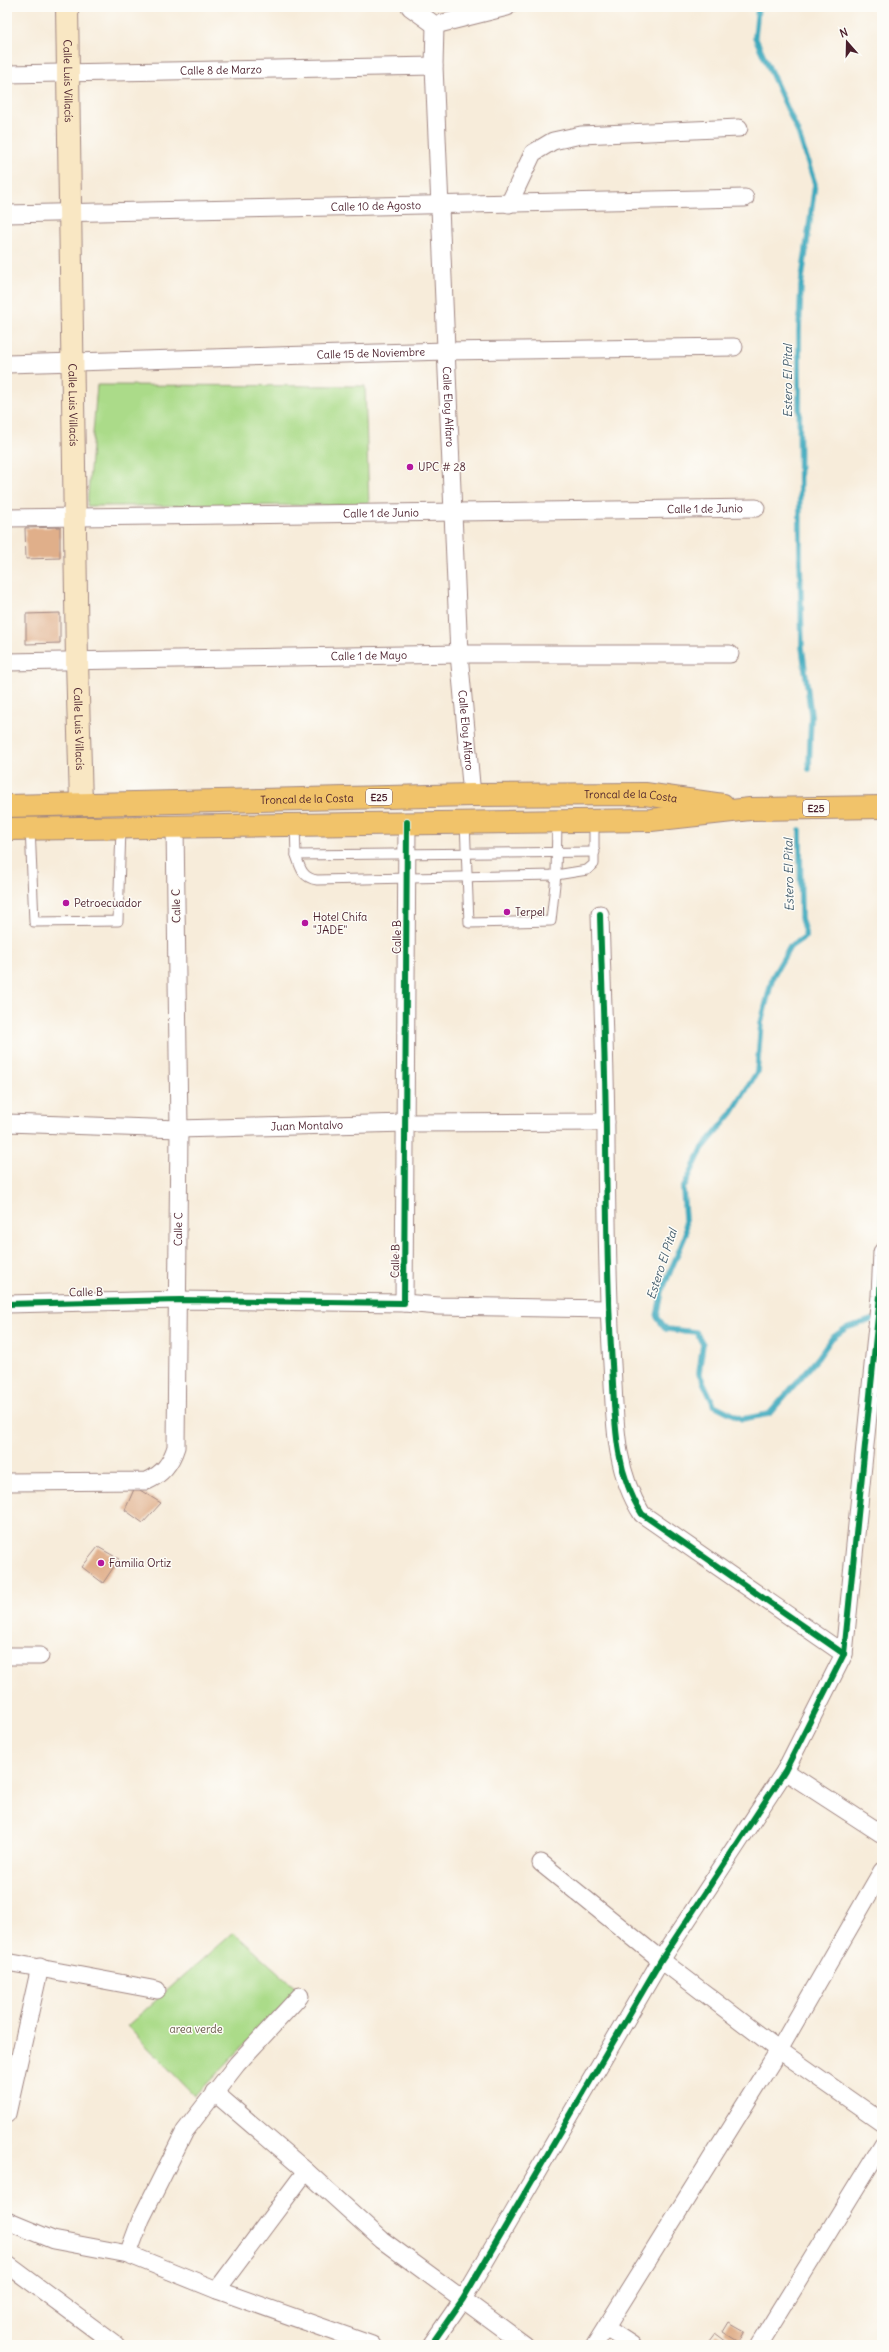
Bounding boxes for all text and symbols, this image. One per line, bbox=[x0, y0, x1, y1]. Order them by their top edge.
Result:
north arrow bbox=[827, 22, 867, 62]
text: N bbox=[838, 25, 850, 40]
street label: Calle Luis Villacís bbox=[60, 39, 76, 123]
street label: Calle 8 de Marzo bbox=[180, 62, 262, 78]
street label: Calle 10 de Agosto bbox=[331, 198, 421, 214]
water label: Estero El Pital bbox=[780, 342, 795, 418]
street label: Calle 15 de Noviembre bbox=[316, 345, 425, 362]
street label: Calle Luis Villacís bbox=[65, 363, 81, 447]
street label: Calle Eloy Alfaro bbox=[440, 366, 457, 447]
place label: UPC # 28 bbox=[418, 460, 466, 474]
marker: UPC # 28 bbox=[405, 462, 415, 472]
street label: Calle 1 de Junio bbox=[667, 501, 743, 516]
street label: Calle 1 de Junio bbox=[343, 506, 419, 521]
street label: Calle 1 de Mayo bbox=[331, 648, 407, 663]
street label: Calle Luis Villacís bbox=[71, 687, 87, 771]
street label: Calle Eloy Alfaro bbox=[455, 689, 477, 771]
street label: Troncal de la Costa bbox=[584, 787, 678, 805]
road number: E25 bbox=[366, 789, 392, 805]
street label: Troncal de la Costa bbox=[260, 791, 354, 807]
road number: E25 bbox=[803, 800, 829, 816]
water label: Estero El Pital bbox=[780, 836, 797, 912]
street label: Calle C bbox=[169, 889, 183, 923]
place label: Petroecuador bbox=[74, 896, 142, 910]
marker: Petroecuador bbox=[61, 898, 71, 908]
place label: Terpel bbox=[515, 905, 545, 919]
marker: Terpel bbox=[502, 907, 512, 917]
place label: Hotel Chifa "JADE" bbox=[313, 910, 367, 937]
marker: Hotel Chifa "JADE" bbox=[300, 918, 310, 928]
street label: Calle B bbox=[390, 920, 404, 954]
street label: Juan Montalvo bbox=[270, 1118, 343, 1134]
street label: Calle C bbox=[171, 1212, 185, 1246]
water label: Estero El Pital bbox=[643, 1224, 681, 1301]
street label: Calle B bbox=[388, 1244, 402, 1278]
street label: Calle B bbox=[69, 1285, 103, 1299]
place label: Familia Ortiz bbox=[109, 1556, 171, 1570]
marker: Familia Ortiz bbox=[96, 1558, 106, 1568]
park label: area verde bbox=[169, 2022, 223, 2036]

